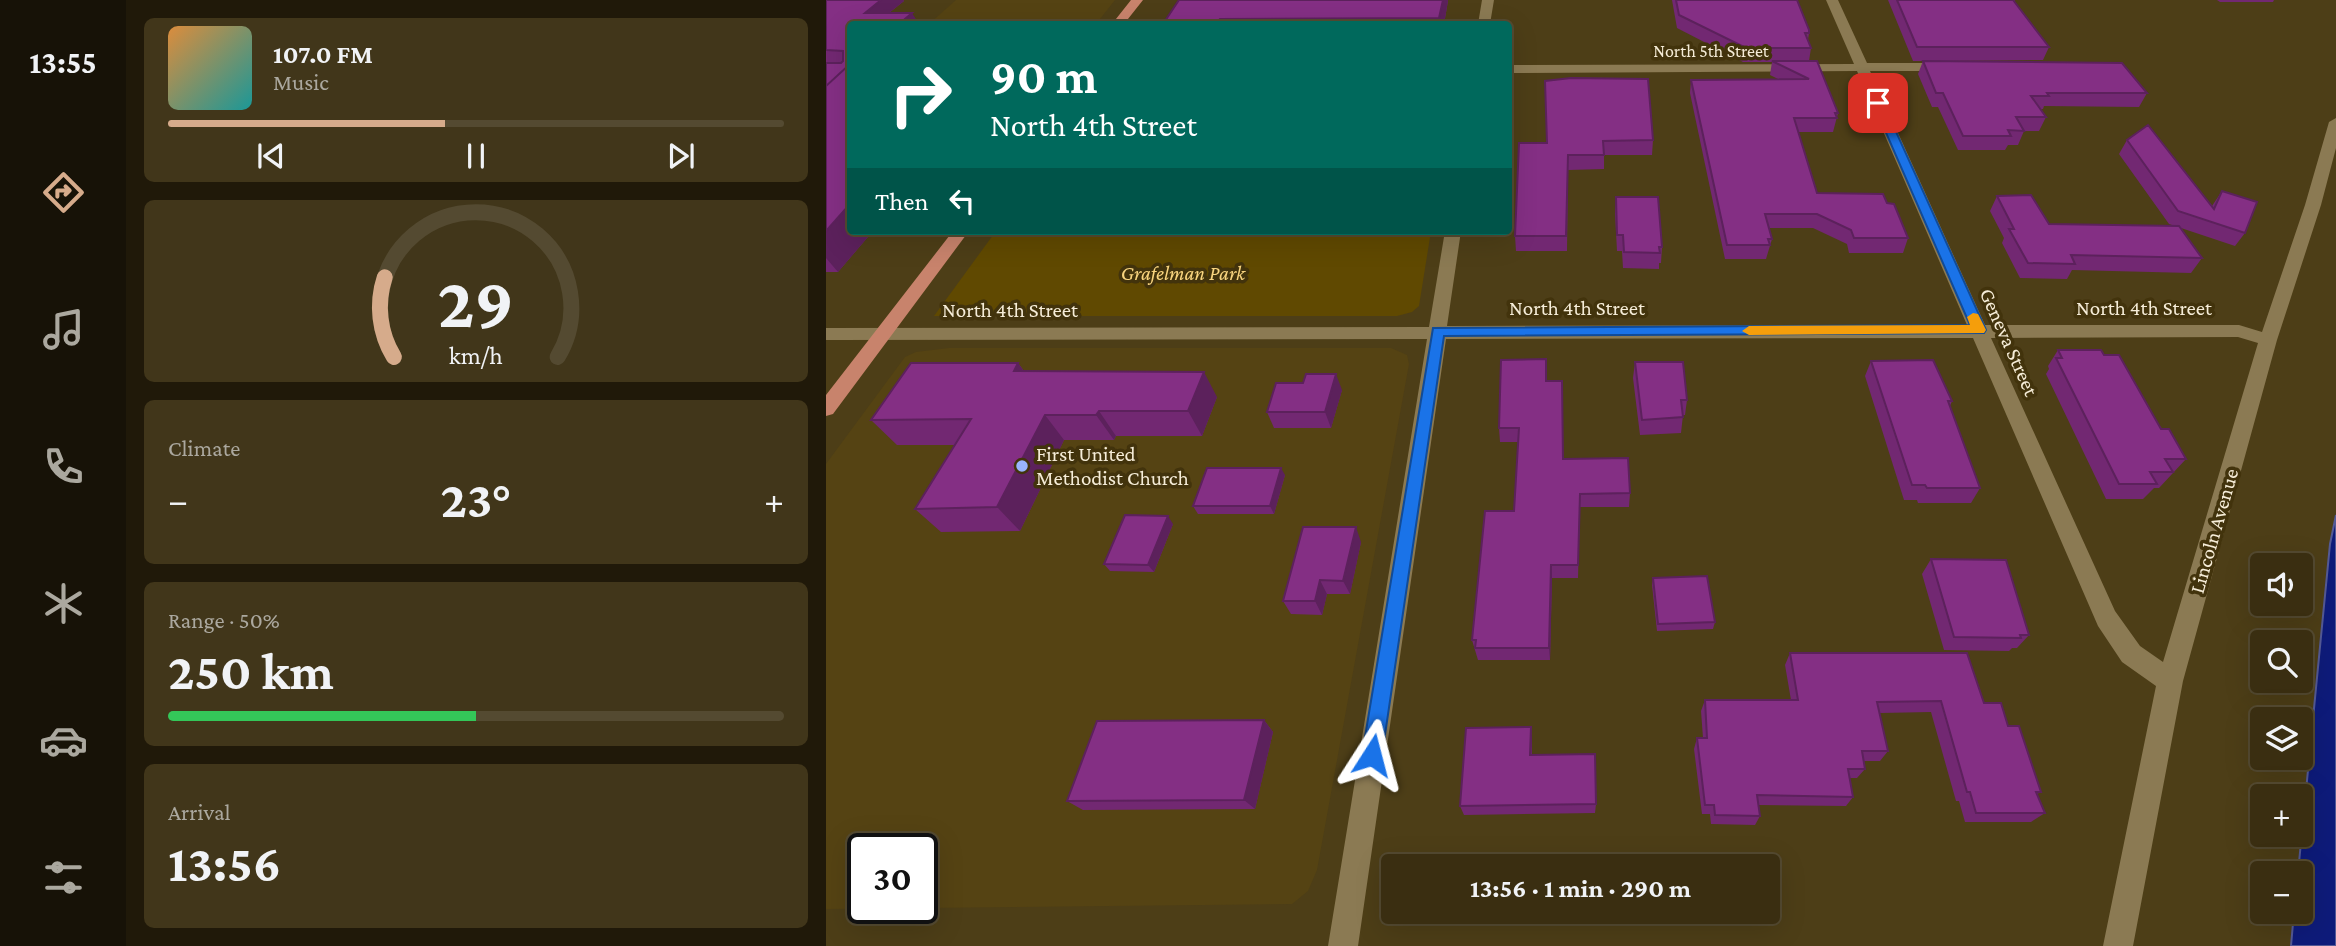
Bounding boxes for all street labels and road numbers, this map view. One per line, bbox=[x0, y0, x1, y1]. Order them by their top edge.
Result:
street label: North 5th Street bbox=[1653, 41, 1770, 61]
street label: Geneva Street bbox=[1975, 284, 2044, 401]
street label: North 4th Street bbox=[1509, 296, 1646, 320]
street label: North 4th Street bbox=[2076, 296, 2213, 320]
street label: North 4th Street bbox=[942, 298, 1079, 322]
street label: Lincoln Avenue bbox=[2185, 466, 2243, 596]

